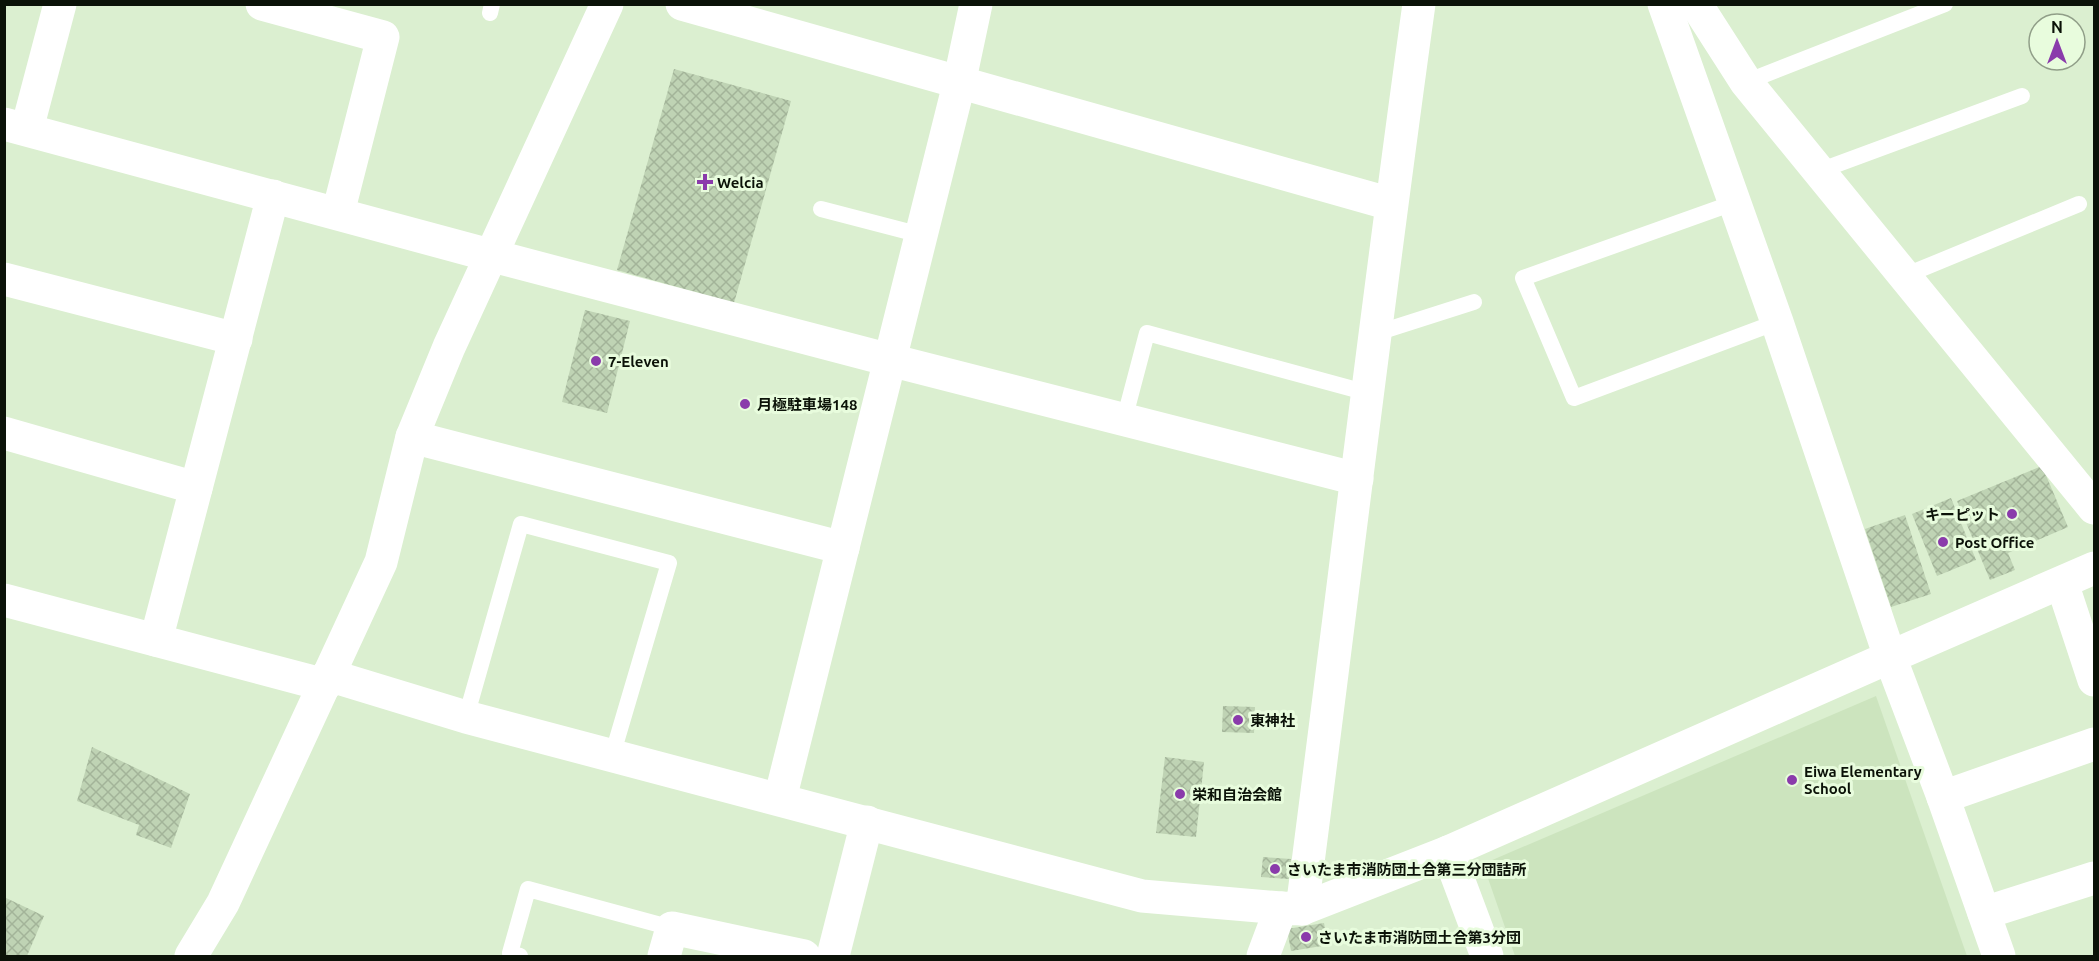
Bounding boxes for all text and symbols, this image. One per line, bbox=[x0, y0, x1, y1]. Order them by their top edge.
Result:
north arrow bbox=[2027, 12, 2087, 72]
text: N bbox=[2051, 18, 2063, 36]
place label: Welcia bbox=[717, 174, 764, 191]
marker: Welcia bbox=[698, 175, 712, 189]
place label: 7-Eleven bbox=[608, 353, 669, 370]
marker: 7-Eleven bbox=[589, 354, 603, 368]
place label: 月極駐車場148 bbox=[757, 396, 857, 413]
marker: 月極駐車場148 bbox=[738, 397, 752, 411]
place label: キーピット bbox=[1925, 506, 2000, 523]
marker: キーピット bbox=[2005, 507, 2019, 521]
place label: Post Office bbox=[1955, 534, 2034, 551]
marker: Post Office bbox=[1936, 535, 1950, 549]
place label: 東神社 bbox=[1250, 712, 1295, 729]
marker: 東神社 bbox=[1231, 713, 1245, 727]
place label: Eiwa Elementary School bbox=[1804, 763, 1922, 797]
marker: Eiwa Elementary School bbox=[1785, 773, 1799, 787]
place label: 栄和自治会館 bbox=[1192, 786, 1282, 803]
marker: 栄和自治会館 bbox=[1173, 787, 1187, 801]
place label: さいたま市消防団土合第三分団詰所 bbox=[1287, 861, 1527, 878]
marker: さいたま市消防団土合第三分団詰所 bbox=[1268, 862, 1282, 876]
place label: さいたま市消防団土合第3分団 bbox=[1318, 929, 1521, 946]
marker: さいたま市消防団土合第3分団 bbox=[1299, 930, 1313, 944]

